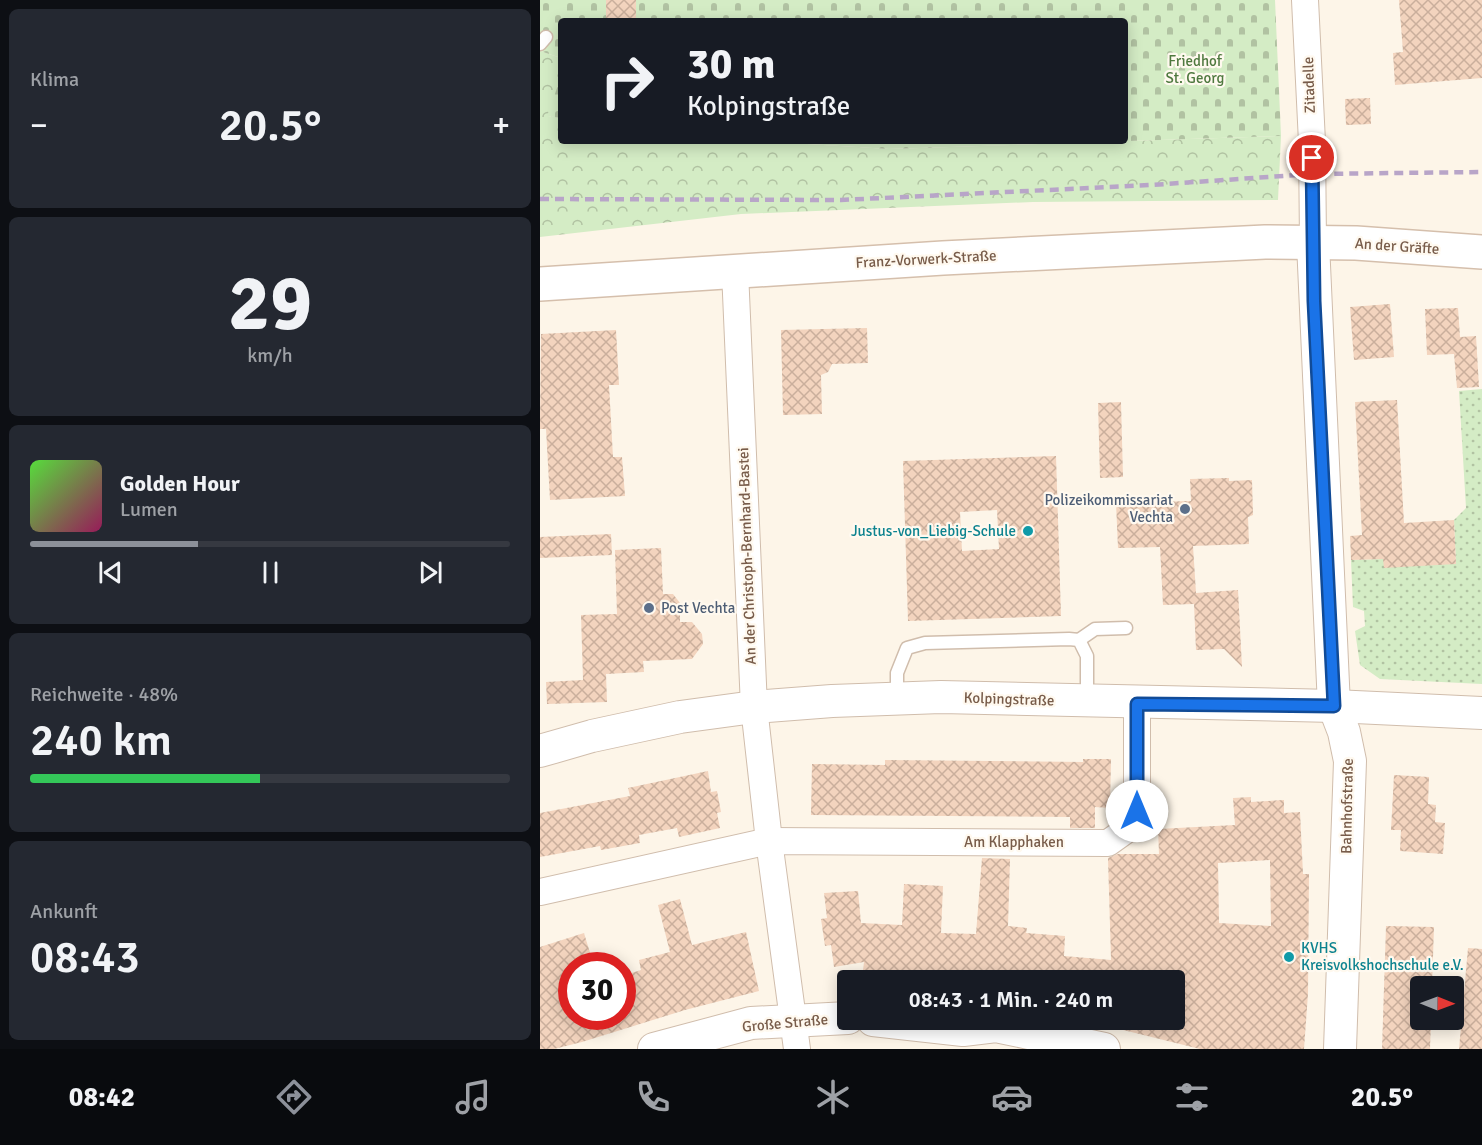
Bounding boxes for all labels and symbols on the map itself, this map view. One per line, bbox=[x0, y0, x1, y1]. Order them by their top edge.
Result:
park label: Friedhof St. Georg bbox=[1165, 52, 1225, 87]
street label: Zitadelle bbox=[1299, 56, 1319, 114]
pin bbox=[1286, 132, 1337, 183]
street label: An der Gräfte bbox=[1354, 234, 1440, 258]
street label: Franz-Vorwerk-Straße bbox=[855, 246, 997, 272]
street label: An der Christoph-Bernhard-Bastei bbox=[734, 447, 760, 665]
place label: Polizeikommissariat Vechta bbox=[1044, 491, 1173, 526]
marker: Polizeikommissariat Vechta bbox=[1178, 502, 1192, 516]
place label: Justus-von_Liebig-Schule bbox=[851, 522, 1016, 540]
marker: Justus-von_Liebig-Schule bbox=[1021, 524, 1035, 538]
place label: Post Vechta bbox=[661, 599, 735, 617]
marker: Post Vechta bbox=[642, 601, 656, 615]
street label: Kolpingstraße bbox=[963, 688, 1055, 710]
street label: Bahnhofstraße bbox=[1337, 758, 1357, 854]
position arrow bbox=[1105, 779, 1169, 843]
street label: Am Klapphaken bbox=[964, 833, 1064, 851]
place label: KVHS Kreisvolkshochschule e.V. bbox=[1301, 939, 1464, 974]
marker: KVHS Kreisvolkshochschule e.V. bbox=[1282, 950, 1296, 964]
speed limit sign: 30 bbox=[558, 952, 636, 1030]
north arrow bbox=[1410, 976, 1464, 1030]
street label: Große Straße bbox=[741, 1010, 829, 1036]

